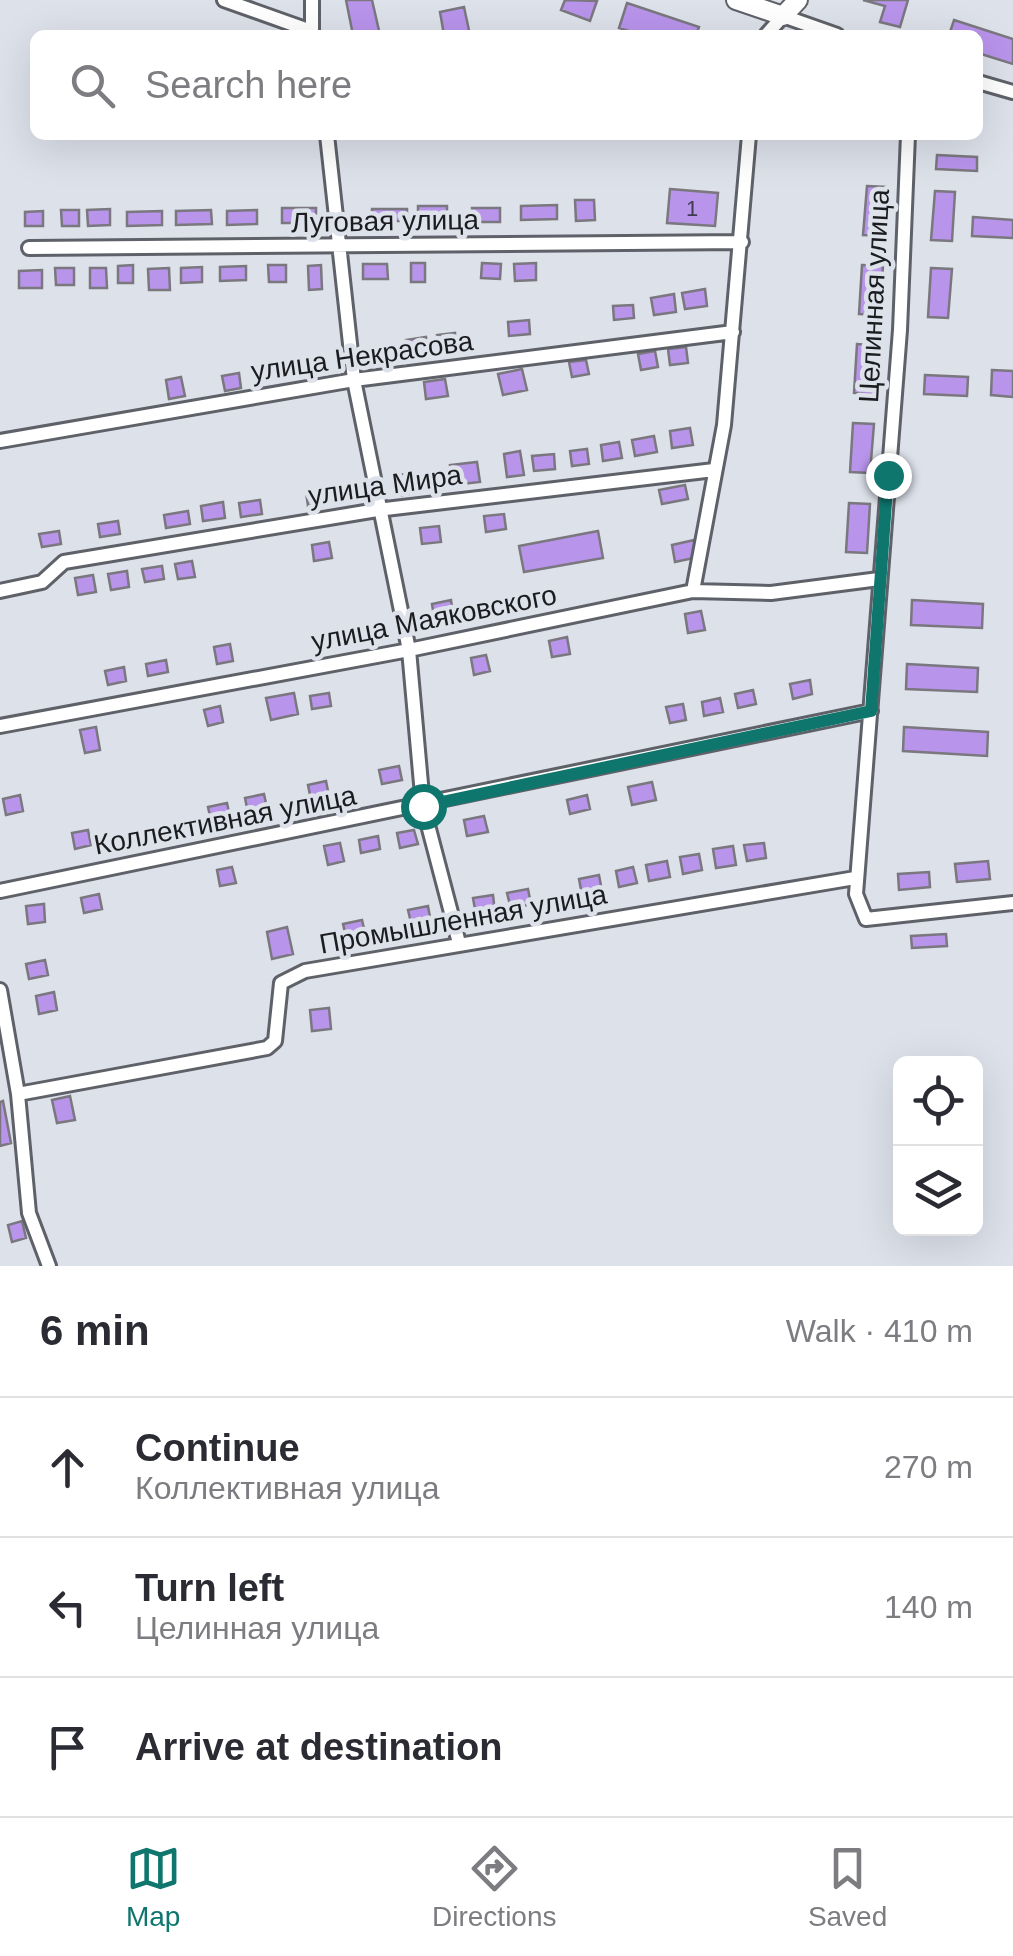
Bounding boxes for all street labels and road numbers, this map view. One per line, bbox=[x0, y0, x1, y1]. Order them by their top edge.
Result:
street label: Целинная улица bbox=[853, 188, 895, 404]
street label: Луговая улица bbox=[291, 204, 480, 238]
street label: улица Некрасова bbox=[249, 325, 475, 387]
street label: улица Мира bbox=[306, 459, 464, 511]
street label: улица Маяковского bbox=[309, 579, 559, 657]
street label: Коллективная улица bbox=[91, 779, 359, 861]
street label: Промышленная улица bbox=[317, 878, 610, 960]

